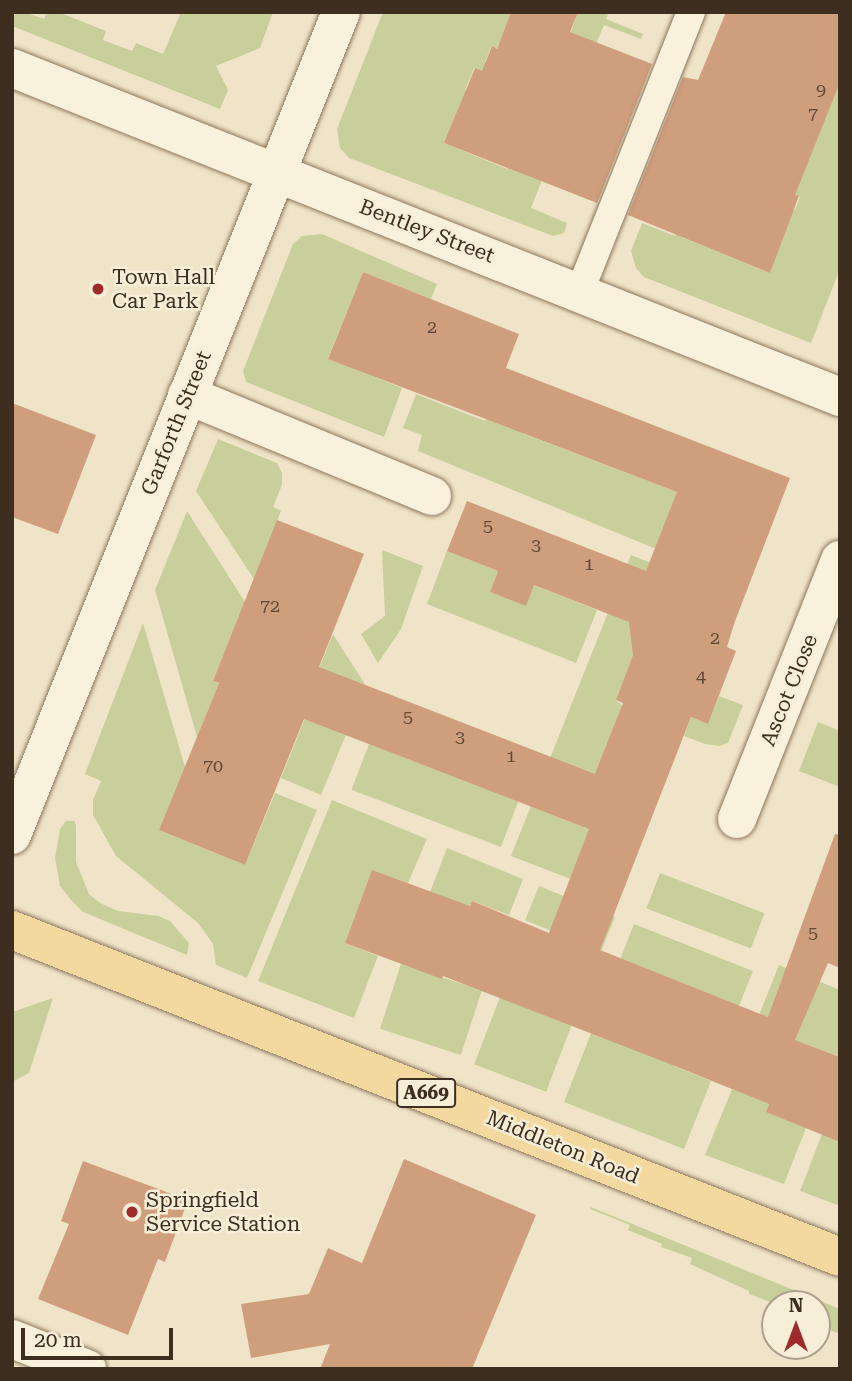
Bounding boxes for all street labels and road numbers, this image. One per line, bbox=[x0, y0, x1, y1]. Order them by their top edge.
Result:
street label: Bentley Street bbox=[356, 194, 498, 268]
street label: Garforth Street bbox=[136, 347, 216, 499]
street label: Ascot Close bbox=[755, 630, 823, 750]
road number: A669 bbox=[394, 1078, 458, 1108]
street label: Middleton Road bbox=[483, 1105, 643, 1189]

